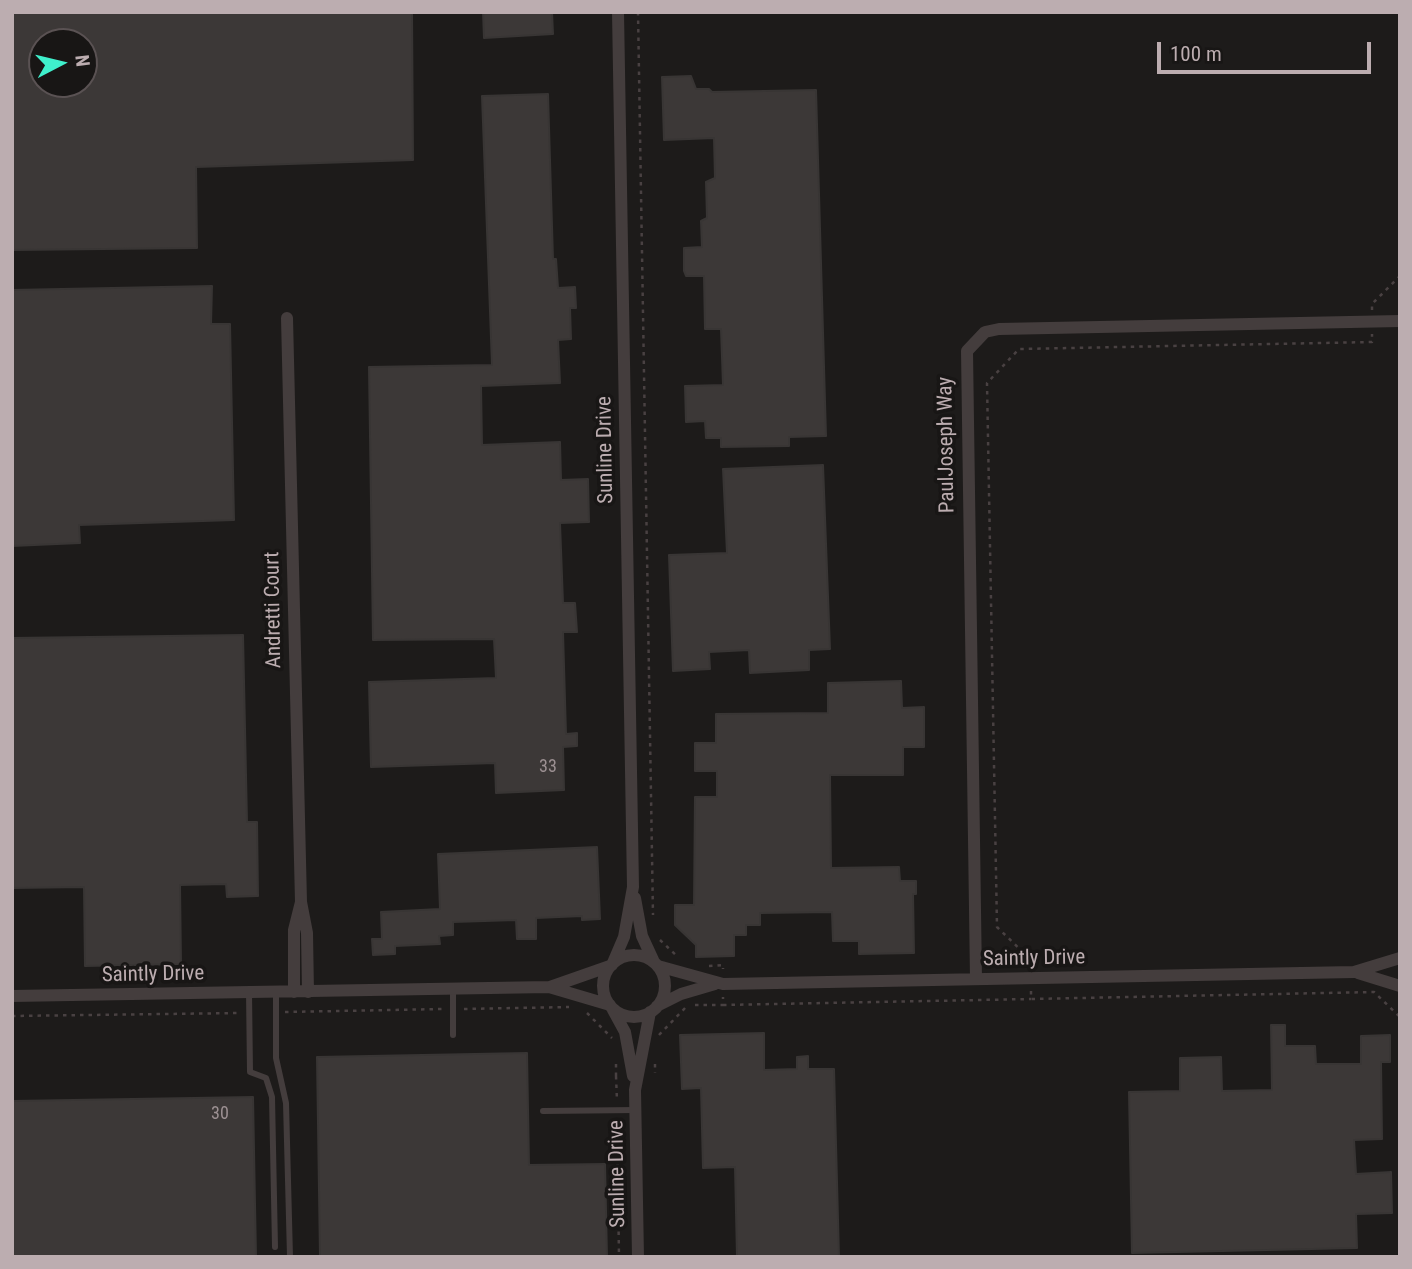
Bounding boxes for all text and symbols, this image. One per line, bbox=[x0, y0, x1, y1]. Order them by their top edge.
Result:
north arrow bbox=[28, 28, 98, 98]
scale bar bbox=[1160, 28, 1374, 72]
text: 100 m bbox=[1170, 42, 1222, 66]
text: N bbox=[70, 53, 94, 68]
street label: PaulJoseph Way bbox=[933, 377, 961, 513]
street label: Sunline Drive bbox=[592, 396, 620, 504]
street label: Andretti Court bbox=[260, 552, 288, 668]
house number: 33 bbox=[539, 756, 557, 778]
street label: Saintly Drive bbox=[983, 946, 1085, 972]
street label: Saintly Drive bbox=[102, 962, 204, 988]
house number: 30 bbox=[211, 1103, 229, 1125]
street label: Sunline Drive bbox=[604, 1120, 632, 1228]

